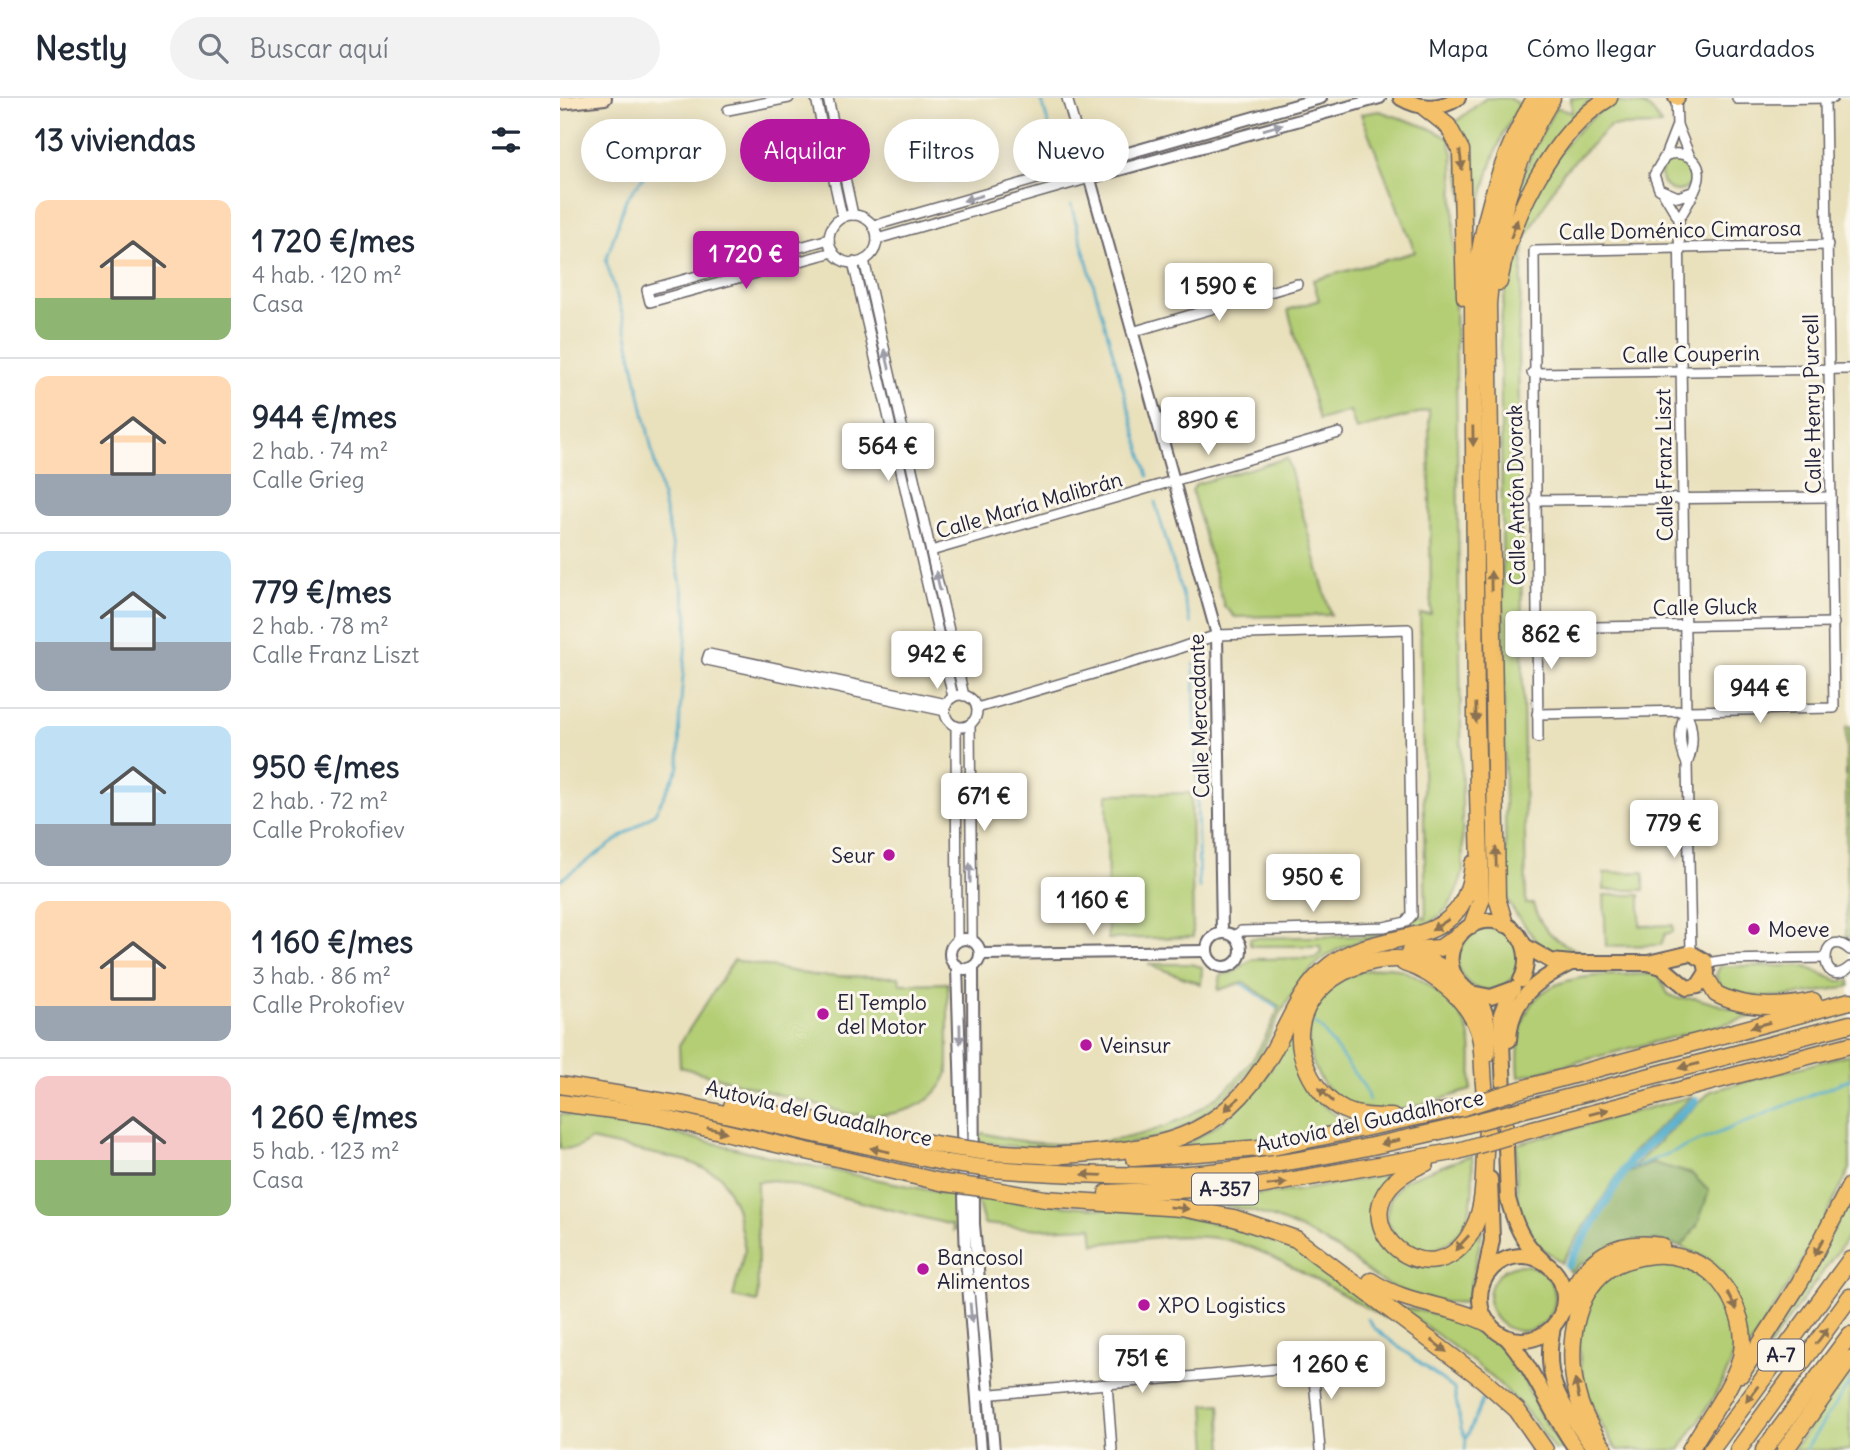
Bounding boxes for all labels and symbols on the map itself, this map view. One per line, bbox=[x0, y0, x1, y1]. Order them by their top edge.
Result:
one-way arrow bbox=[1263, 122, 1284, 132]
one-way arrow bbox=[1456, 149, 1467, 171]
one-way arrow bbox=[963, 193, 984, 203]
street label: Calle Doménico Cimarosa bbox=[1558, 214, 1802, 246]
one-way arrow bbox=[1509, 219, 1520, 240]
pin: 1 720 € bbox=[681, 232, 811, 291]
pin: 1 590 € bbox=[1154, 264, 1284, 323]
street label: Calle Henry Purcell bbox=[1797, 314, 1827, 494]
street label: Calle Couperin bbox=[1622, 339, 1760, 369]
one-way arrow bbox=[881, 348, 892, 370]
street label: Calle Franz Liszt bbox=[1649, 388, 1679, 542]
pin: 890 € bbox=[1159, 398, 1257, 457]
street label: Calle Antón Dvorak bbox=[1501, 404, 1531, 586]
pin: 564 € bbox=[839, 424, 937, 483]
one-way arrow bbox=[1467, 426, 1479, 448]
street label: Calle María Malibrán bbox=[933, 465, 1125, 545]
one-way arrow bbox=[1485, 569, 1496, 591]
one-way arrow bbox=[932, 570, 943, 592]
street label: Calle Gluck bbox=[1652, 593, 1758, 621]
pin: 862 € bbox=[1502, 612, 1600, 671]
pin: 942 € bbox=[888, 632, 986, 691]
street label: Calle Mercadante bbox=[1183, 633, 1215, 799]
pin: 944 € bbox=[1711, 666, 1809, 725]
one-way arrow bbox=[1470, 702, 1482, 724]
pin: 671 € bbox=[935, 774, 1033, 833]
pin: 779 € bbox=[1625, 800, 1723, 860]
place label: Seur bbox=[831, 842, 875, 869]
one-way arrow bbox=[1490, 846, 1502, 868]
marker: Seur bbox=[881, 847, 897, 863]
pin: 950 € bbox=[1264, 854, 1362, 914]
one-way arrow bbox=[964, 862, 976, 884]
pin: 1 160 € bbox=[1028, 878, 1158, 937]
place label: Moeve bbox=[1768, 916, 1830, 943]
one-way arrow bbox=[1431, 918, 1449, 932]
marker: Moeve bbox=[1746, 921, 1762, 937]
place label: El Templo del Motor bbox=[837, 989, 927, 1040]
marker: El Templo del Motor bbox=[815, 1006, 831, 1022]
one-way arrow bbox=[1749, 1020, 1771, 1031]
one-way arrow bbox=[955, 1024, 966, 1046]
place label: Veinsur bbox=[1100, 1032, 1171, 1059]
marker: Veinsur bbox=[1078, 1037, 1094, 1053]
one-way arrow bbox=[1678, 1061, 1700, 1072]
street label: Autovía del Guadalhorce bbox=[703, 1074, 935, 1152]
street label: Autovía del Guadalhorce bbox=[1254, 1084, 1486, 1158]
one-way arrow bbox=[1317, 1087, 1334, 1103]
one-way arrow bbox=[1223, 1096, 1241, 1112]
one-way arrow bbox=[1588, 1106, 1610, 1117]
one-way arrow bbox=[706, 1125, 728, 1136]
one-way arrow bbox=[1379, 1137, 1401, 1148]
one-way arrow bbox=[869, 1144, 891, 1155]
one-way arrow bbox=[1081, 1169, 1103, 1181]
road number: A-357 bbox=[1192, 1174, 1258, 1204]
one-way arrow bbox=[1266, 1178, 1288, 1189]
one-way arrow bbox=[1168, 1203, 1190, 1214]
one-way arrow bbox=[1455, 1234, 1471, 1251]
one-way arrow bbox=[1813, 1237, 1825, 1257]
place label: Bancosol Alimentos bbox=[937, 1244, 1030, 1295]
marker: Bancosol Alimentos bbox=[915, 1261, 931, 1277]
one-way arrow bbox=[1726, 1291, 1738, 1310]
place label: XPO Logistics bbox=[1158, 1292, 1286, 1319]
marker: XPO Logistics bbox=[1136, 1297, 1152, 1313]
one-way arrow bbox=[965, 1302, 976, 1324]
one-way arrow bbox=[1815, 1327, 1829, 1345]
pin: 751 € bbox=[1093, 1336, 1191, 1395]
one-way arrow bbox=[1430, 1339, 1448, 1354]
road number: A-7 bbox=[1758, 1340, 1804, 1371]
pin: 1 260 € bbox=[1266, 1342, 1396, 1401]
one-way arrow bbox=[1571, 1377, 1582, 1399]
one-way arrow bbox=[1745, 1385, 1759, 1403]

